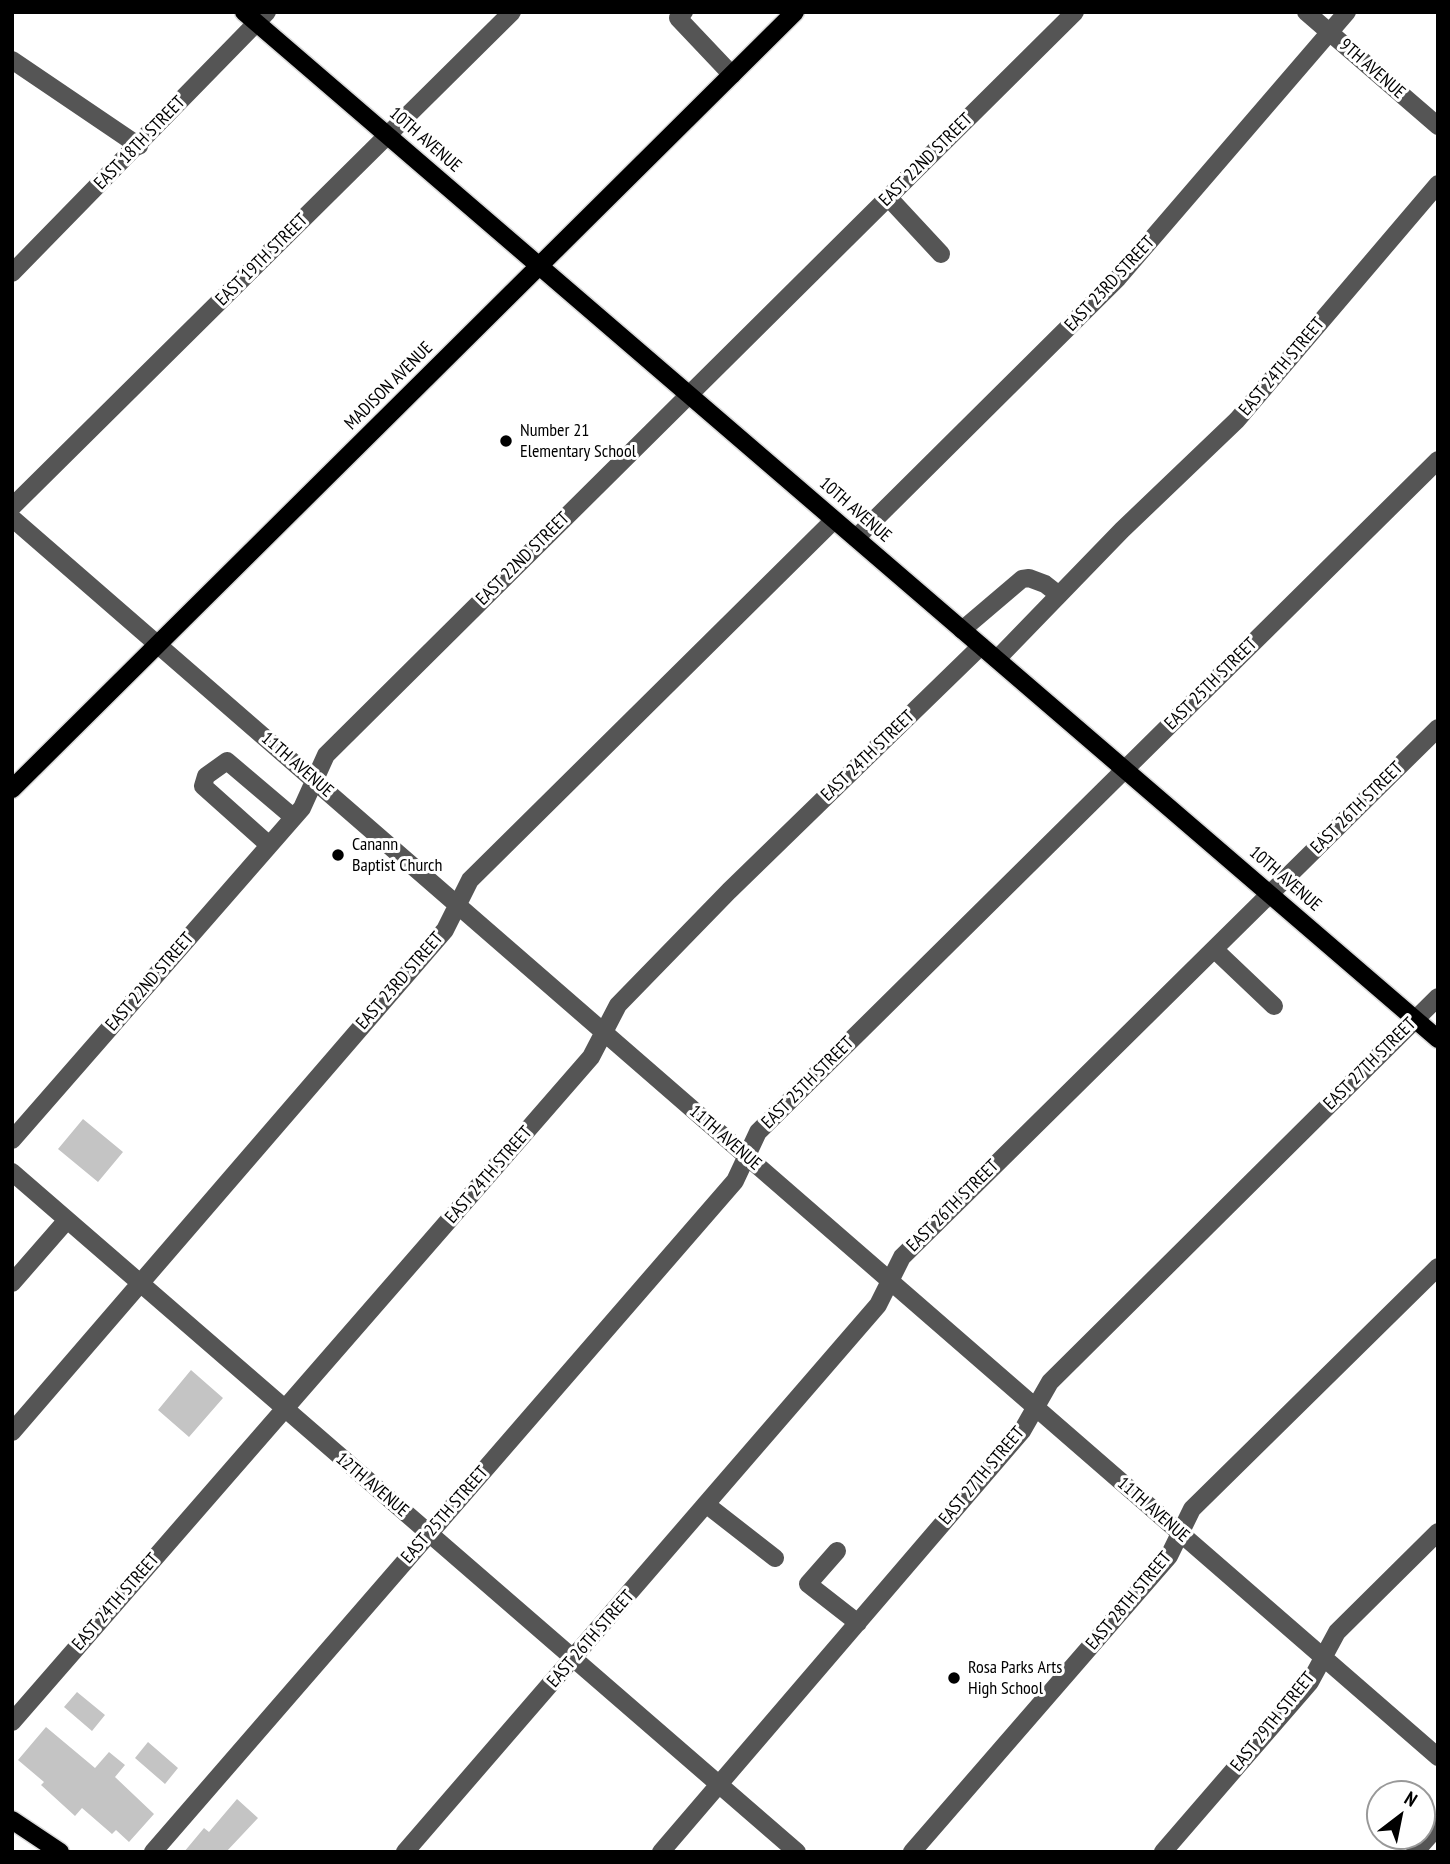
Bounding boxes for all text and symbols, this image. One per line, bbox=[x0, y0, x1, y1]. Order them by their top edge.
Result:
street label: 9TH AVENUE bbox=[1335, 35, 1409, 103]
street label: EAST 18TH STREET bbox=[90, 92, 190, 194]
street label: 10TH AVENUE bbox=[385, 103, 465, 177]
street label: EAST 22ND STREET bbox=[875, 109, 977, 211]
street label: EAST 19TH STREET bbox=[211, 209, 313, 311]
street label: EAST 23RD STREET bbox=[1061, 232, 1159, 336]
street label: EAST 24TH STREET bbox=[1235, 314, 1329, 420]
street label: MADISON AVENUE bbox=[341, 338, 437, 434]
place label: Number 21 Elementary School bbox=[520, 420, 636, 462]
marker: Number 21 Elementary School bbox=[498, 433, 514, 449]
street label: 10TH AVENUE bbox=[815, 473, 895, 547]
street label: EAST 22ND STREET bbox=[472, 508, 574, 610]
street label: EAST 25TH STREET bbox=[1160, 633, 1262, 735]
street label: EAST 24TH STREET bbox=[817, 706, 919, 806]
street label: 11TH AVENUE bbox=[257, 728, 337, 802]
street label: EAST 26TH STREET bbox=[1306, 757, 1408, 859]
place label: Canann Baptist Church bbox=[352, 834, 442, 876]
street label: 10TH AVENUE bbox=[1245, 842, 1325, 916]
marker: Canann Baptist Church bbox=[330, 847, 346, 863]
street label: EAST 23RD STREET bbox=[352, 928, 448, 1034]
street label: EAST 22ND STREET bbox=[102, 929, 198, 1035]
street label: EAST 27TH STREET bbox=[1319, 1013, 1421, 1115]
street label: EAST 25TH STREET bbox=[757, 1032, 859, 1134]
street label: 11TH AVENUE bbox=[685, 1101, 765, 1175]
street label: EAST 24TH STREET bbox=[441, 1122, 537, 1228]
street label: EAST 26TH STREET bbox=[902, 1155, 1004, 1257]
street label: EAST 27TH STREET bbox=[935, 1423, 1029, 1529]
street label: 12TH AVENUE bbox=[331, 1448, 413, 1522]
street label: EAST 25TH STREET bbox=[397, 1462, 493, 1568]
street label: 11TH AVENUE bbox=[1113, 1473, 1193, 1547]
street label: EAST 28TH STREET bbox=[1082, 1548, 1176, 1654]
street label: EAST 24TH STREET bbox=[68, 1549, 164, 1655]
street label: EAST 26TH STREET bbox=[543, 1586, 639, 1692]
place label: Rosa Parks Arts High School bbox=[968, 1657, 1062, 1700]
street label: EAST 29TH STREET bbox=[1226, 1668, 1320, 1776]
marker: Rosa Parks Arts High School bbox=[946, 1670, 962, 1686]
north arrow bbox=[1366, 1780, 1436, 1850]
text: N bbox=[1400, 1786, 1422, 1812]

